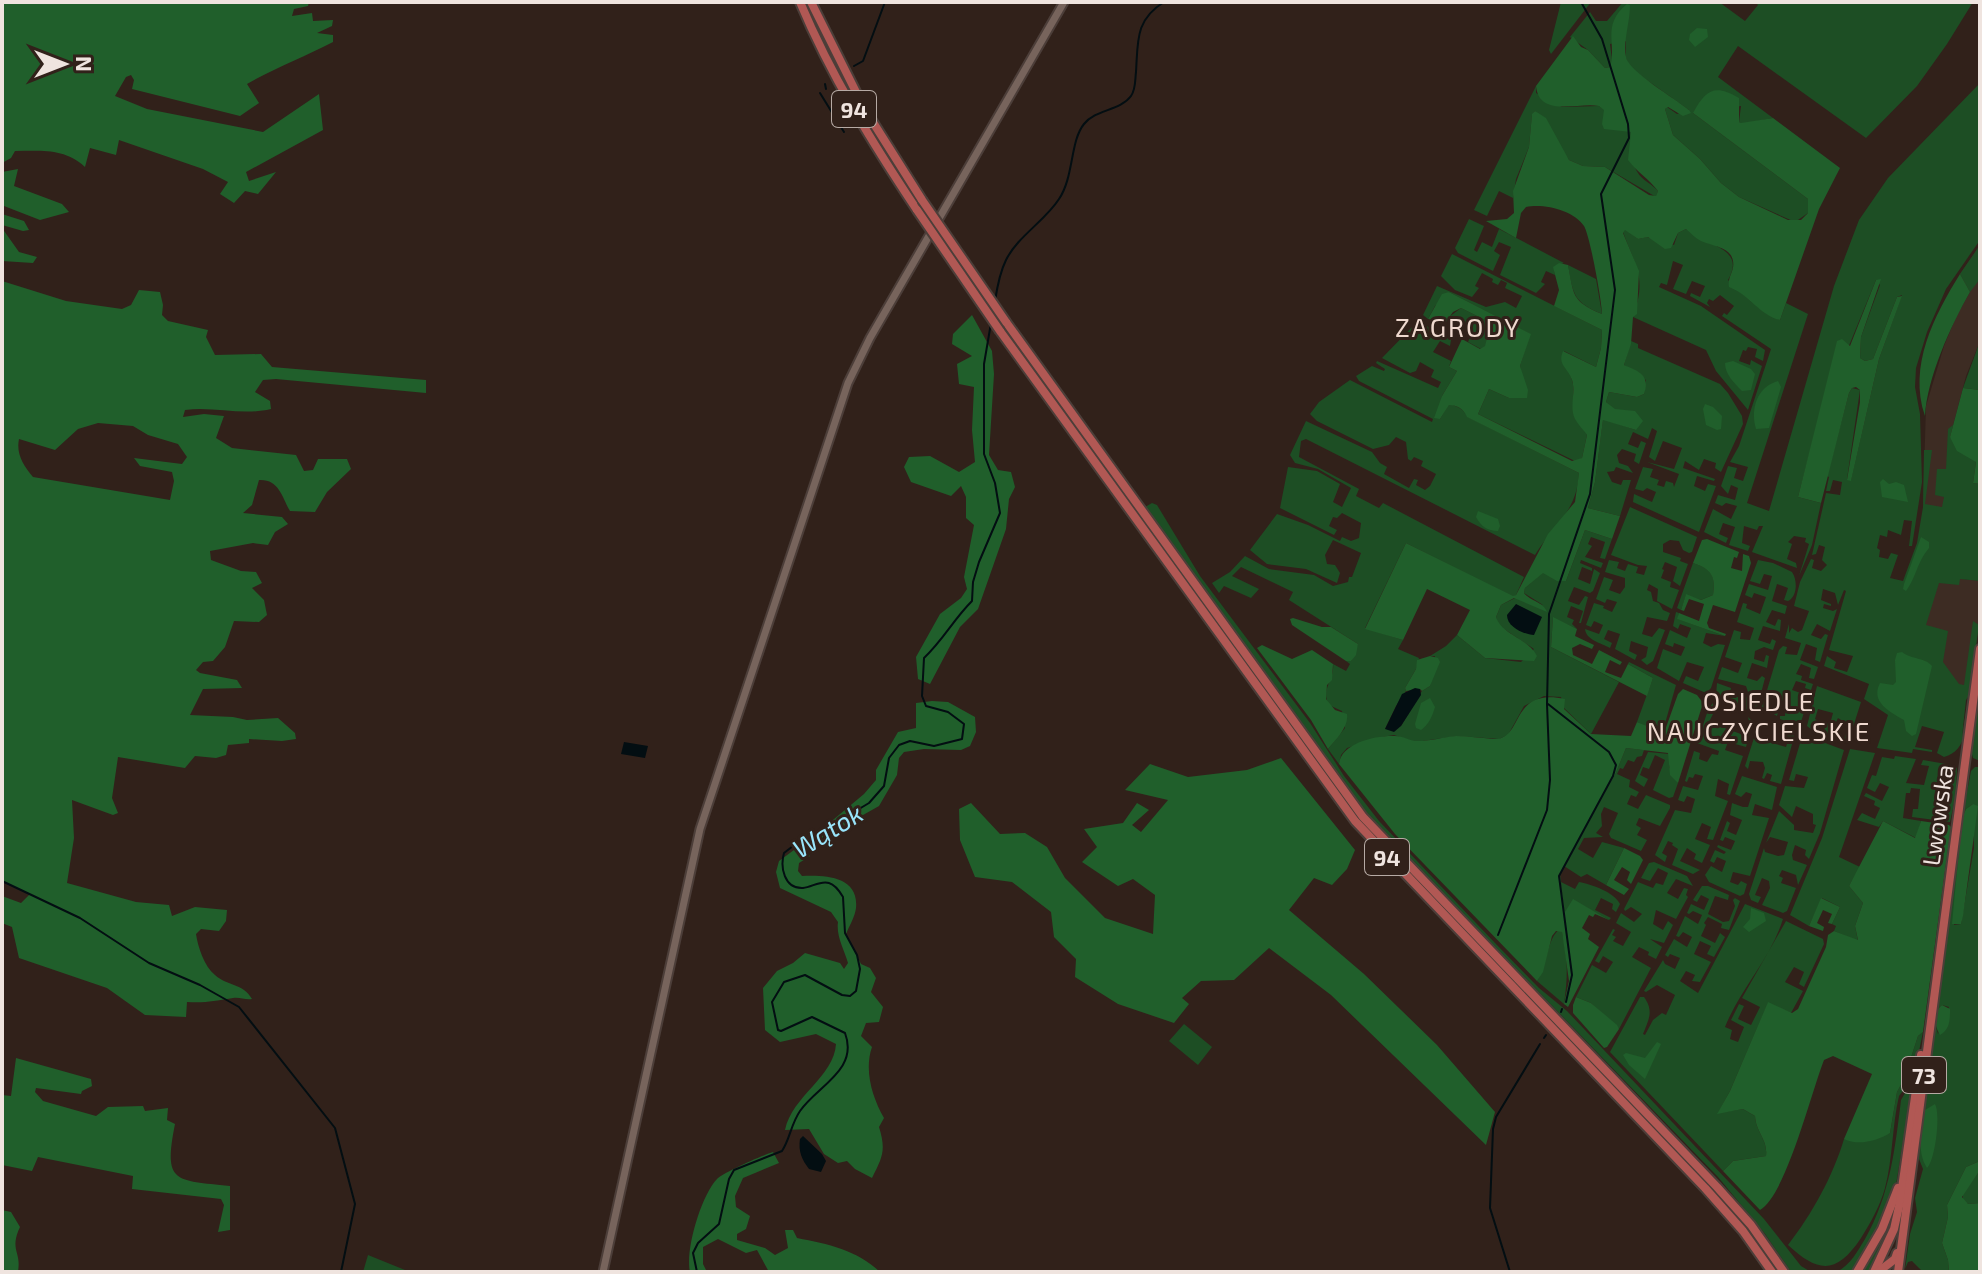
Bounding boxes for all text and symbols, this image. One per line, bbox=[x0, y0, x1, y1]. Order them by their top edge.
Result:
north arrow bbox=[24, 24, 104, 104]
text: N bbox=[72, 56, 98, 72]
road number: 94 bbox=[832, 91, 876, 127]
district label: ZAGRODY bbox=[1395, 311, 1521, 342]
district label: OSIEDLE NAUCZYCIELSKIE bbox=[1647, 685, 1871, 746]
street label: Lwowska bbox=[1916, 763, 1958, 867]
water label: Wątok bbox=[786, 796, 868, 864]
road number: 94 bbox=[1365, 839, 1409, 875]
road number: 73 bbox=[1902, 1057, 1946, 1093]

